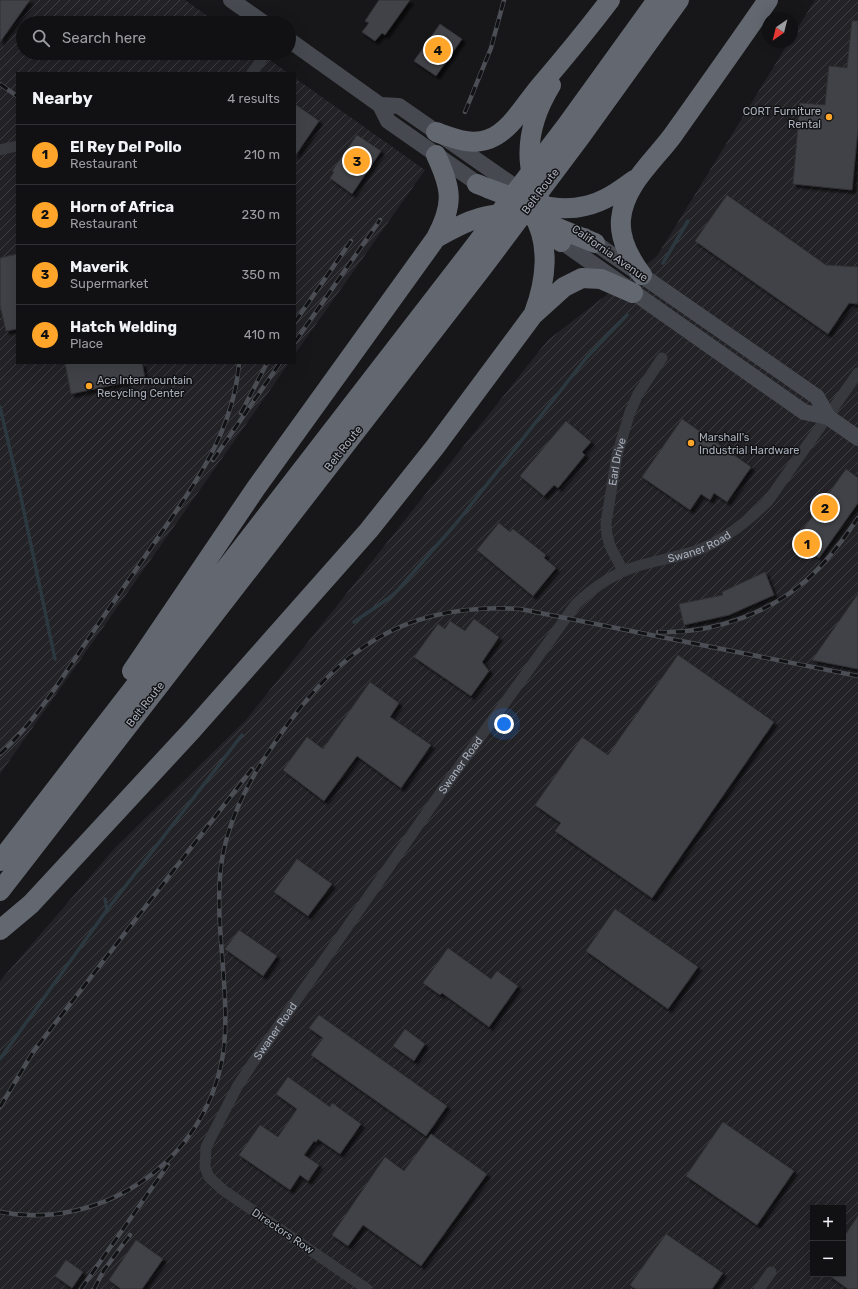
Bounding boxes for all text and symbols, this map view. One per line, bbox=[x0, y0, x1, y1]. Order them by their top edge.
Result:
north arrow bbox=[762, 12, 798, 48]
search box bbox=[16, 16, 296, 60]
icon: search bbox=[30, 27, 52, 49]
text: Search here bbox=[62, 29, 146, 47]
pin: 4 bbox=[425, 35, 451, 65]
text: Nearby bbox=[32, 88, 93, 108]
text: 4 results bbox=[227, 91, 280, 106]
place label: CORT Furniture Rental bbox=[743, 105, 821, 131]
marker: CORT Furniture Rental bbox=[824, 112, 834, 122]
text: El Rey Del Pollo bbox=[70, 138, 182, 156]
pin: 3 bbox=[344, 146, 370, 176]
text: 1 bbox=[42, 147, 48, 162]
text: 210 m bbox=[244, 147, 280, 162]
text: Restaurant bbox=[70, 156, 137, 171]
street label: Belt Route bbox=[519, 166, 562, 217]
text: Horn of Africa bbox=[70, 198, 174, 216]
text: 2 bbox=[41, 207, 49, 222]
text: 230 m bbox=[242, 207, 280, 222]
text: Restaurant bbox=[70, 216, 137, 231]
street label: California Avenue bbox=[569, 222, 650, 284]
text: Maverik bbox=[70, 258, 128, 276]
text: 3 bbox=[41, 267, 49, 282]
text: 350 m bbox=[241, 267, 280, 282]
text: Supermarket bbox=[70, 276, 148, 291]
text: Hatch Welding bbox=[70, 318, 177, 336]
text: 4 bbox=[41, 327, 49, 342]
text: 410 m bbox=[244, 327, 280, 342]
text: Place bbox=[70, 336, 103, 351]
place label: Ace Intermountain Recycling Center bbox=[97, 374, 192, 400]
marker: Ace Intermountain Recycling Center bbox=[84, 381, 94, 391]
street label: Belt Route bbox=[322, 423, 365, 473]
place label: Marshall's Industrial Hardware bbox=[699, 431, 800, 457]
street label: Earl Drive bbox=[606, 436, 629, 487]
marker: Marshall's Industrial Hardware bbox=[686, 438, 696, 448]
pin: 2 bbox=[812, 493, 838, 523]
street label: Swaner Road bbox=[666, 528, 733, 565]
pin: 1 bbox=[794, 529, 820, 559]
street label: Belt Route bbox=[124, 679, 167, 729]
your location bbox=[494, 714, 514, 734]
street label: Swaner Road bbox=[436, 734, 485, 796]
street label: Swaner Road bbox=[251, 1000, 300, 1062]
map controls bbox=[810, 1205, 846, 1277]
button: + bbox=[810, 1205, 846, 1241]
street label: Directors Row bbox=[249, 1206, 316, 1257]
button: − bbox=[810, 1241, 846, 1277]

